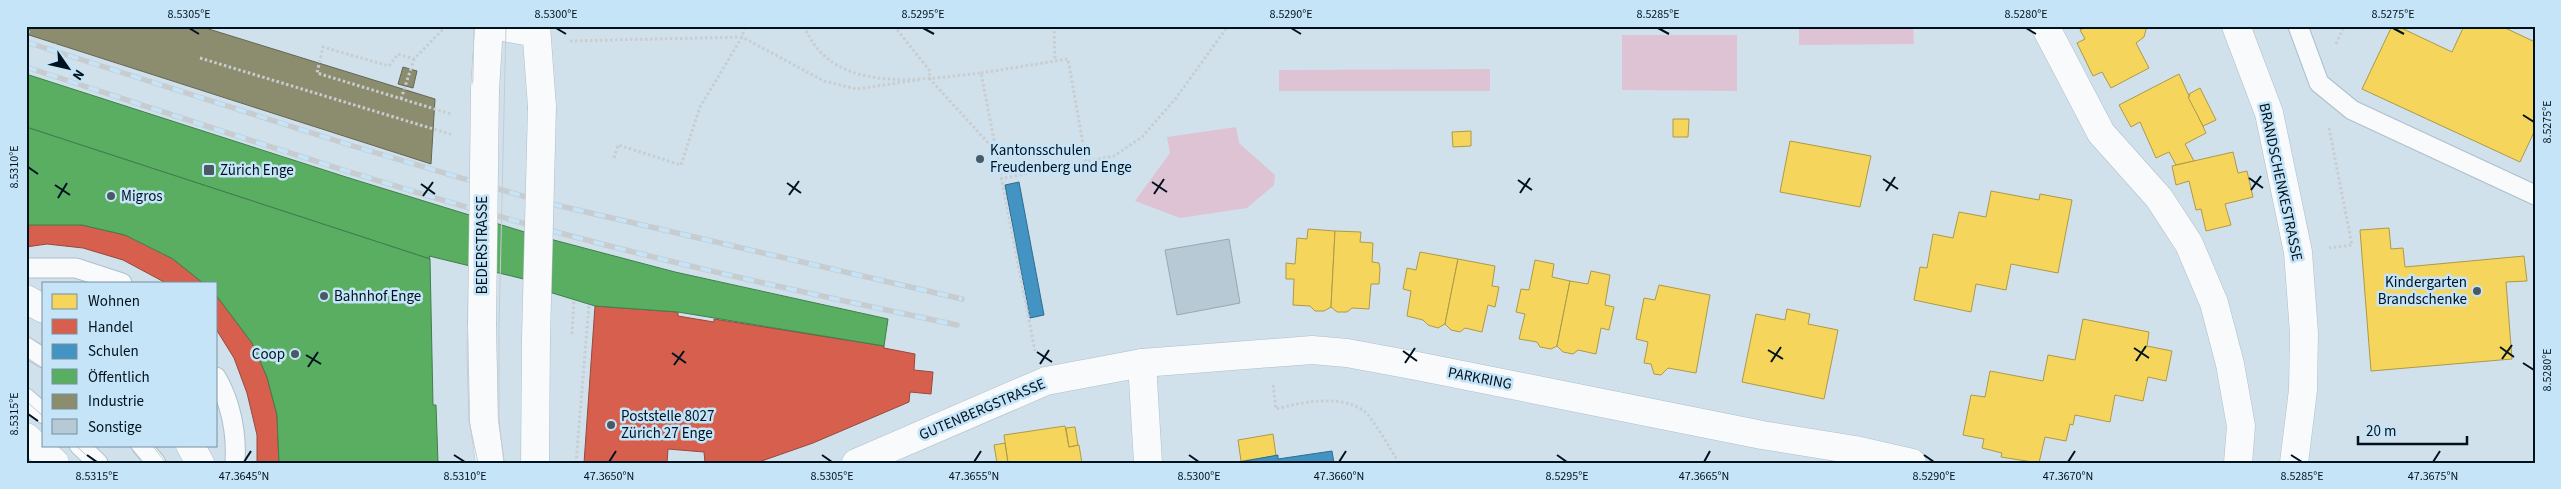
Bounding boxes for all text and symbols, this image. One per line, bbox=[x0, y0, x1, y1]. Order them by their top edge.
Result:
text: 8.5305°E bbox=[167, 6, 211, 23]
text: 8.5300°E bbox=[534, 6, 578, 23]
text: 8.5295°E bbox=[901, 6, 945, 23]
text: 8.5290°E bbox=[1269, 6, 1313, 23]
text: 8.5285°E bbox=[1636, 6, 1680, 23]
text: 8.5280°E bbox=[2004, 6, 2048, 23]
text: 8.5275°E bbox=[2371, 6, 2415, 23]
north arrow bbox=[42, 42, 92, 92]
text: N bbox=[67, 65, 89, 84]
text: 8.5275°E bbox=[2539, 100, 2556, 144]
street label: BRANDSCHENKESTRASSE bbox=[2254, 101, 2308, 263]
place label: Kantonsschulen Freudenberg und Enge bbox=[990, 140, 1132, 178]
text: 8.5310°E bbox=[6, 145, 23, 189]
marker: Kantonsschulen Freudenberg und Enge bbox=[974, 153, 986, 165]
place label: Zürich Enge bbox=[220, 160, 294, 181]
marker: Zürich Enge bbox=[202, 163, 216, 177]
place label: Migros bbox=[121, 186, 163, 207]
marker: Migros bbox=[105, 190, 117, 202]
street label: BEDERSTRASSE bbox=[472, 196, 493, 294]
place label: Kindergarten Brandschenke bbox=[2378, 272, 2467, 310]
legend bbox=[42, 282, 218, 446]
marker: Kindergarten Brandschenke bbox=[2471, 285, 2483, 297]
place label: Bahnhof Enge bbox=[334, 286, 421, 307]
marker: Bahnhof Enge bbox=[318, 290, 330, 302]
text: Wohnen bbox=[88, 291, 140, 312]
text: Handel bbox=[88, 317, 133, 338]
text: Schulen bbox=[88, 341, 139, 362]
place label: Coop bbox=[252, 344, 285, 365]
marker: Coop bbox=[289, 348, 301, 360]
text: 8.5280°E bbox=[2539, 348, 2556, 392]
street label: PARKRING bbox=[1446, 362, 1514, 395]
text: Öffentlich bbox=[88, 367, 150, 388]
street label: GUTENBERGSTRASSE bbox=[916, 373, 1049, 446]
text: Industrie bbox=[88, 391, 144, 412]
text: 8.5315°E bbox=[6, 392, 23, 436]
place label: Poststelle 8027 Zürich 27 Enge bbox=[621, 406, 714, 444]
scale bar bbox=[2358, 414, 2467, 446]
text: Sonstige bbox=[88, 417, 142, 438]
marker: Poststelle 8027 Zürich 27 Enge bbox=[605, 419, 617, 431]
text: 20 m bbox=[2366, 421, 2396, 442]
text: 8.5315°E bbox=[75, 468, 119, 485]
text: 47.3645°N bbox=[219, 468, 269, 485]
text: 8.5310°E bbox=[443, 468, 487, 485]
text: 47.3650°N bbox=[584, 468, 634, 485]
text: 8.5305°E bbox=[810, 468, 854, 485]
text: 47.3655°N bbox=[949, 468, 999, 485]
text: 8.5300°E bbox=[1177, 468, 1221, 485]
text: 47.3660°N bbox=[1314, 468, 1364, 485]
text: 8.5295°E bbox=[1545, 468, 1589, 485]
text: 47.3665°N bbox=[1679, 468, 1729, 485]
text: 8.5290°E bbox=[1912, 468, 1956, 485]
text: 47.3670°N bbox=[2043, 468, 2093, 485]
text: 8.5285°E bbox=[2280, 468, 2324, 485]
text: 47.3675°N bbox=[2408, 468, 2458, 485]

